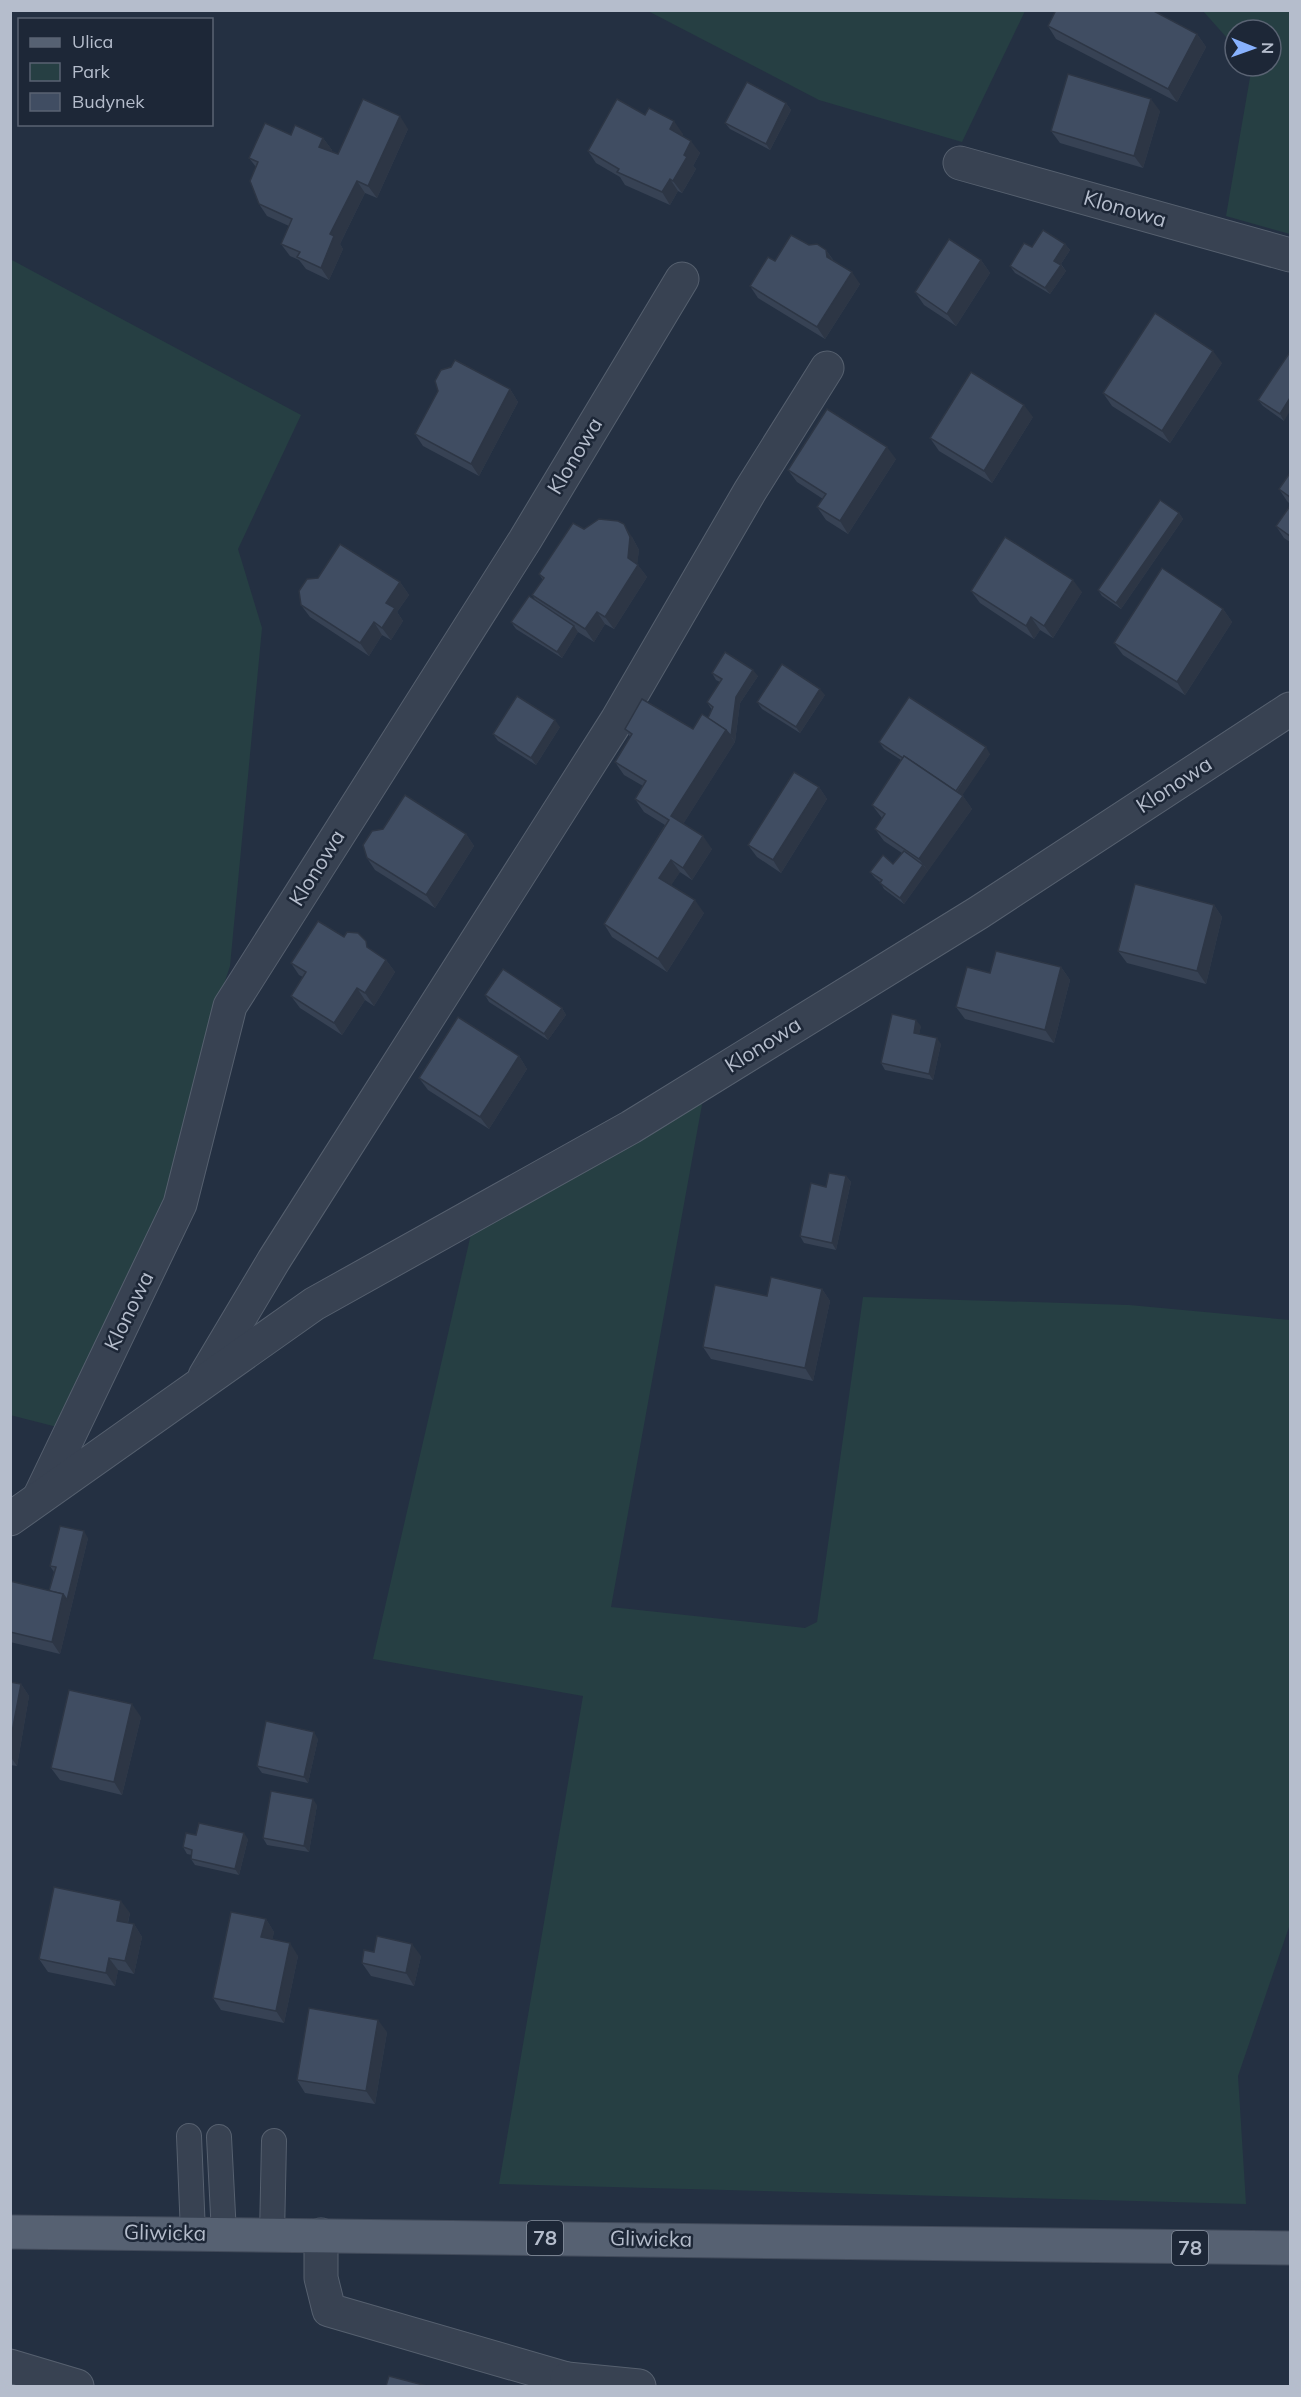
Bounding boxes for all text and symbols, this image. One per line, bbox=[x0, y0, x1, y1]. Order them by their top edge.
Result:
legend bbox=[18, 18, 213, 126]
north arrow bbox=[1223, 18, 1283, 78]
text: Ulica bbox=[72, 30, 113, 53]
text: N bbox=[1258, 42, 1278, 54]
text: Park bbox=[72, 60, 111, 83]
text: Budynek bbox=[72, 90, 145, 113]
street label: Klonowa bbox=[1081, 184, 1170, 232]
street label: Klonowa bbox=[541, 412, 607, 499]
street label: Klonowa bbox=[1131, 750, 1216, 818]
street label: Klonowa bbox=[283, 824, 350, 910]
street label: Klonowa bbox=[719, 1011, 805, 1078]
street label: Klonowa bbox=[98, 1267, 158, 1355]
street label: Gliwicka bbox=[124, 2218, 206, 2246]
road number: 78 bbox=[527, 2221, 563, 2255]
street label: Gliwicka bbox=[610, 2224, 692, 2252]
road number: 78 bbox=[1172, 2231, 1208, 2265]

